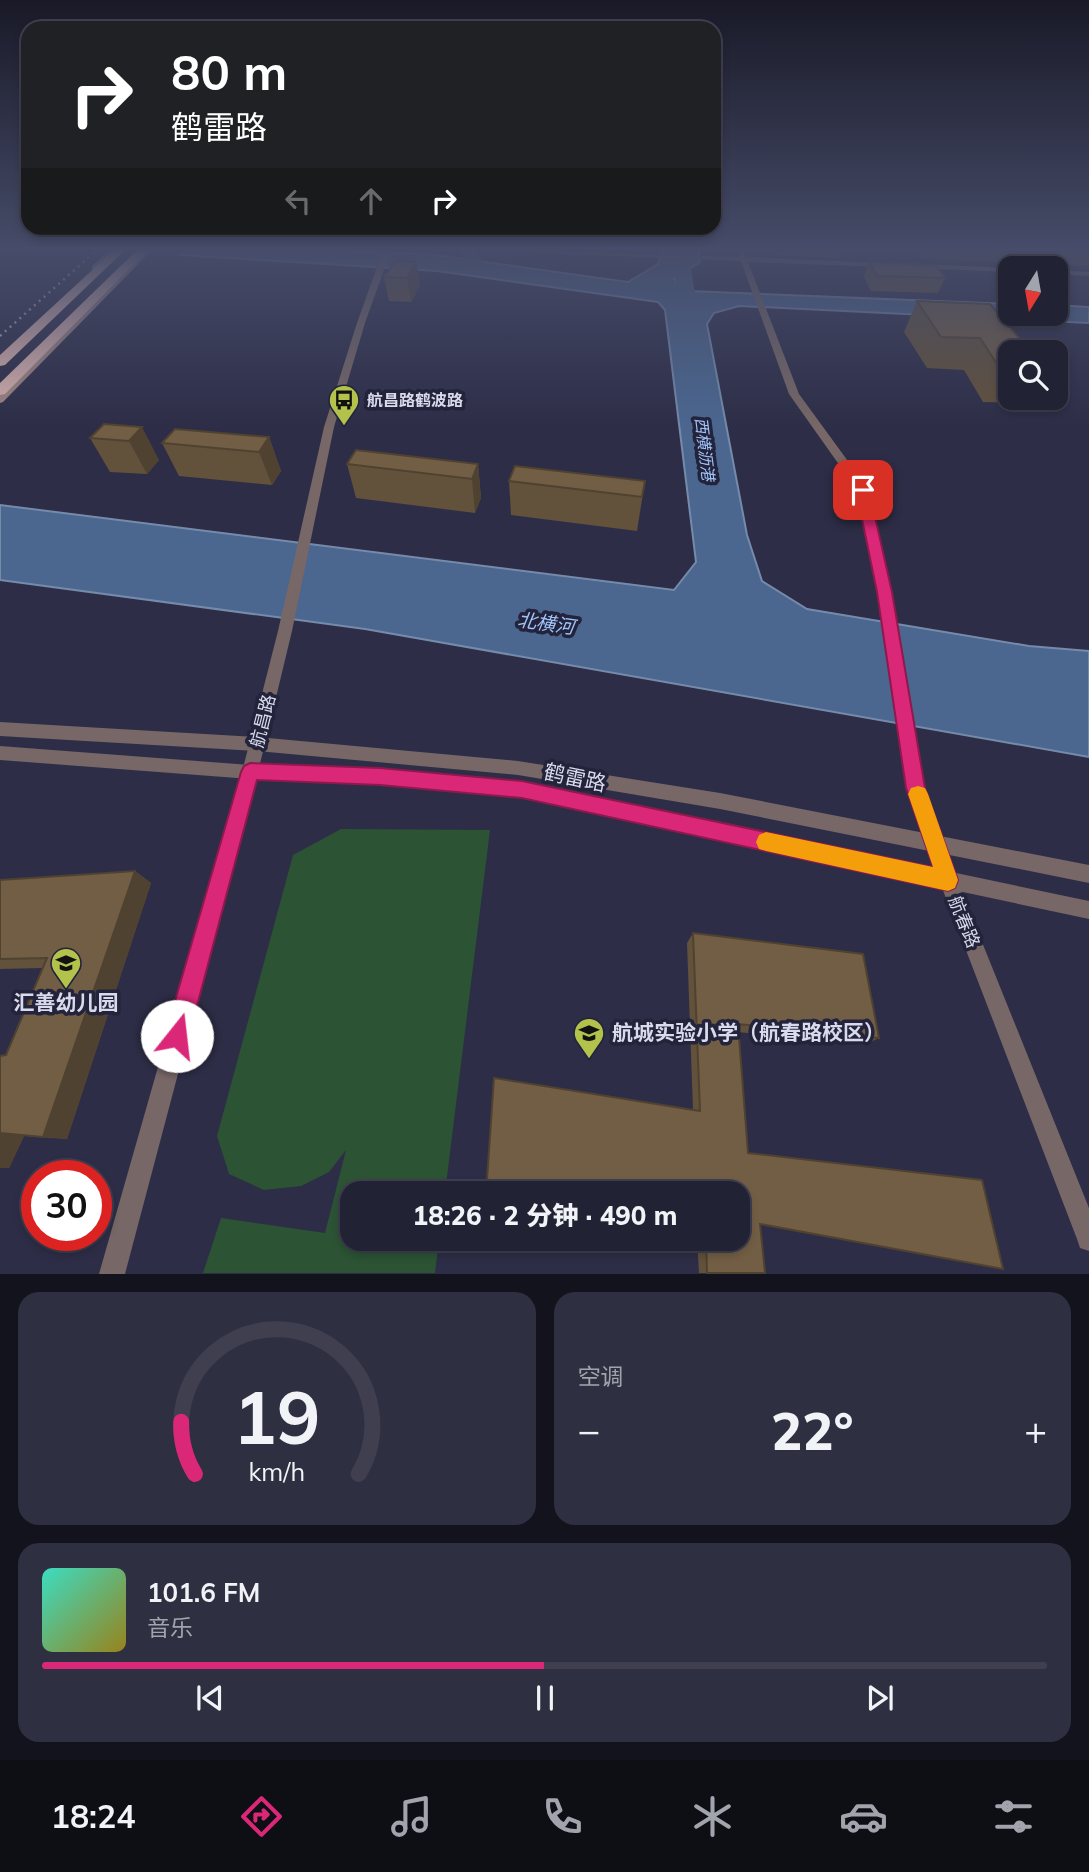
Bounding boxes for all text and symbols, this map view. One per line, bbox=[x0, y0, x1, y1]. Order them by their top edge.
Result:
text: 80 m bbox=[171, 41, 287, 102]
icon: right bbox=[56, 49, 147, 140]
text: 鹤雷路 bbox=[171, 107, 267, 147]
icon: left bbox=[279, 182, 317, 220]
icon: ahead bbox=[352, 182, 390, 220]
icon: right bbox=[425, 182, 463, 220]
north arrow bbox=[998, 256, 1068, 326]
map controls bbox=[998, 256, 1068, 410]
button: search bbox=[998, 340, 1068, 410]
bus stop icon: 航昌路鹤波路 bbox=[327, 383, 361, 427]
place label: 航昌路鹤波路 bbox=[367, 390, 463, 410]
water label: 西横沥港 bbox=[691, 416, 719, 484]
pin bbox=[833, 460, 893, 520]
icon: arrive bbox=[844, 471, 882, 509]
water label: 北横河 bbox=[516, 607, 580, 639]
street label: 航昌路 bbox=[245, 692, 280, 750]
street label: 鹤雷路 bbox=[542, 758, 609, 796]
street label: 航春路 bbox=[944, 892, 985, 951]
school or university icon: 汇善幼儿园 bbox=[49, 946, 83, 990]
place label: 汇善幼儿园 bbox=[14, 989, 119, 1015]
position arrow bbox=[140, 999, 214, 1073]
school or university icon: 航城实验小学（航春路校区） bbox=[572, 1016, 606, 1060]
place label: 航城实验小学（航春路校区） bbox=[612, 1019, 885, 1045]
speed limit sign: 30 bbox=[21, 1160, 112, 1251]
text: 18:26 · 2 分钟 · 490 m bbox=[413, 1199, 677, 1232]
text: 空调 bbox=[578, 1362, 624, 1391]
text: 19 bbox=[233, 1372, 320, 1463]
text: 22° bbox=[771, 1398, 853, 1463]
text: − bbox=[578, 1406, 600, 1454]
text: + bbox=[1024, 1406, 1047, 1454]
text: km/h bbox=[248, 1456, 305, 1487]
text: 101.6 FM bbox=[147, 1576, 260, 1609]
text: 音乐 bbox=[147, 1613, 193, 1642]
icon: previous bbox=[191, 1679, 229, 1717]
icon: pause bbox=[526, 1679, 564, 1717]
icon: next bbox=[861, 1679, 899, 1717]
icon: directions bbox=[237, 1792, 286, 1841]
icon: music bbox=[387, 1792, 436, 1841]
icon: phone bbox=[538, 1792, 587, 1841]
icon: climate bbox=[688, 1792, 737, 1841]
icon: car bbox=[839, 1792, 888, 1841]
icon: filters bbox=[989, 1792, 1038, 1841]
text: 18:24 bbox=[51, 1796, 135, 1836]

